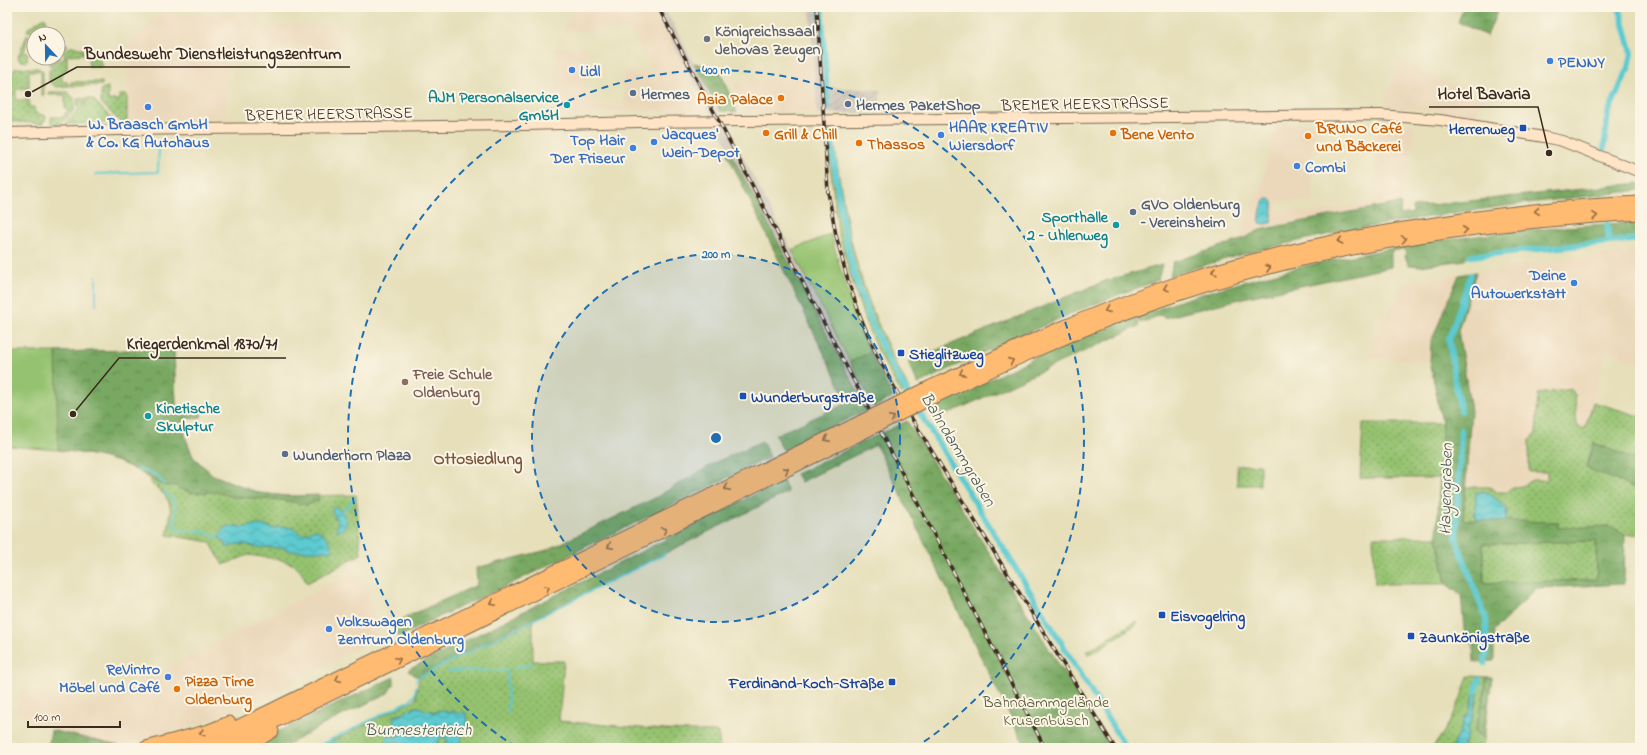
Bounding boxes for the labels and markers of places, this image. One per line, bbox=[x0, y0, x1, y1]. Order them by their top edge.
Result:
place label: Königreichssaal Jehovas Zeugen bbox=[715, 20, 821, 63]
marker: Königreichssaal Jehovas Zeugen bbox=[702, 34, 712, 44]
callout: Bundeswehr Dienstleistungszentrum bbox=[77, 38, 350, 67]
place label: PENNY bbox=[1558, 51, 1606, 75]
marker: PENNY bbox=[1545, 56, 1555, 66]
place label: Lidl bbox=[580, 60, 601, 84]
marker: Lidl bbox=[567, 65, 577, 75]
callout: Hotel Bavaria bbox=[1429, 78, 1538, 107]
place label: Hermes bbox=[641, 83, 690, 107]
place label: AJM Personalservice GmbH bbox=[428, 86, 560, 128]
marker: Hermes bbox=[628, 88, 638, 98]
place label: Asia Palace bbox=[697, 88, 774, 112]
marker: Asia Palace bbox=[776, 93, 786, 103]
place label: Hermes PaketShop bbox=[856, 94, 981, 118]
marker: Hermes PaketShop bbox=[843, 99, 853, 109]
marker: AJM Personalservice GmbH bbox=[562, 100, 572, 110]
marker: W. Braasch GmbH & Co. KG Autohaus bbox=[143, 102, 153, 112]
place label: W. Braasch GmbH & Co. KG Autohaus bbox=[85, 113, 210, 155]
place label: HAAR KREATIV Wiersdorf bbox=[949, 116, 1048, 158]
place label: BRUNO Café und Bäckerei bbox=[1315, 117, 1403, 159]
place label: Herrenweg bbox=[1449, 118, 1515, 143]
place label: Jacques' Wein-Depot bbox=[662, 123, 740, 165]
place label: Grill & Chill bbox=[774, 123, 838, 147]
place label: Bene Vento bbox=[1120, 123, 1194, 147]
marker: Herrenweg bbox=[1518, 123, 1528, 133]
marker: Grill & Chill bbox=[761, 128, 771, 138]
marker: Bene Vento bbox=[1108, 128, 1118, 138]
place label: Top Hair Der Friseur bbox=[550, 129, 626, 171]
marker: HAAR KREATIV Wiersdorf bbox=[936, 130, 946, 140]
marker: BRUNO Café und Bäckerei bbox=[1303, 131, 1313, 141]
place label: Thassos bbox=[867, 133, 925, 157]
marker: Jacques' Wein-Depot bbox=[649, 137, 659, 147]
marker: Thassos bbox=[854, 138, 864, 148]
marker: Top Hair Der Friseur bbox=[628, 143, 638, 153]
place label: Combi bbox=[1305, 156, 1346, 180]
marker: Combi bbox=[1292, 161, 1302, 171]
place label: GVO Oldenburg – Vereinsheim bbox=[1140, 193, 1240, 235]
place label: Sporthalle 2 – Uhlenweg bbox=[1026, 206, 1109, 249]
marker: GVO Oldenburg – Vereinsheim bbox=[1128, 207, 1138, 217]
marker: Sporthalle 2 – Uhlenweg bbox=[1111, 220, 1121, 230]
place label: Deine Autowerkstatt bbox=[1471, 264, 1567, 306]
marker: Deine Autowerkstatt bbox=[1569, 278, 1579, 288]
callout: Kriegerdenkmal 1870/71 bbox=[119, 329, 286, 358]
place label: Stieglitzweg bbox=[909, 343, 984, 368]
marker: Stieglitzweg bbox=[896, 348, 906, 358]
place label: Freie Schule Oldenburg bbox=[412, 363, 493, 406]
marker: Freie Schule Oldenburg bbox=[400, 377, 410, 387]
place label: Wunderburgstraße bbox=[751, 386, 875, 411]
marker: Wunderburgstraße bbox=[738, 391, 748, 401]
place label: Kinetische Skulptur bbox=[156, 397, 221, 439]
marker: Kinetische Skulptur bbox=[143, 411, 153, 421]
centre of rings bbox=[709, 431, 723, 445]
place label: Wunderhorn Plaza bbox=[293, 444, 412, 468]
marker: Wunderhorn Plaza bbox=[280, 449, 290, 459]
place label: Eisvogelring bbox=[1170, 605, 1245, 630]
place label: Volkswagen Zentrum Oldenburg bbox=[336, 610, 464, 653]
marker: Eisvogelring bbox=[1157, 610, 1167, 620]
marker: Volkswagen Zentrum Oldenburg bbox=[324, 624, 334, 634]
place label: Zaunkönigstraße bbox=[1419, 626, 1531, 651]
marker: Zaunkönigstraße bbox=[1406, 631, 1416, 641]
place label: ReVintro Möbel und Café bbox=[59, 658, 161, 700]
place label: Pizza Time Oldenburg bbox=[185, 670, 255, 713]
marker: ReVintro Möbel und Café bbox=[163, 672, 173, 682]
place label: Ferdinand-Koch-Straße bbox=[728, 672, 885, 696]
marker: Ferdinand-Koch-Straße bbox=[887, 677, 897, 687]
marker: Pizza Time Oldenburg bbox=[172, 684, 182, 694]

